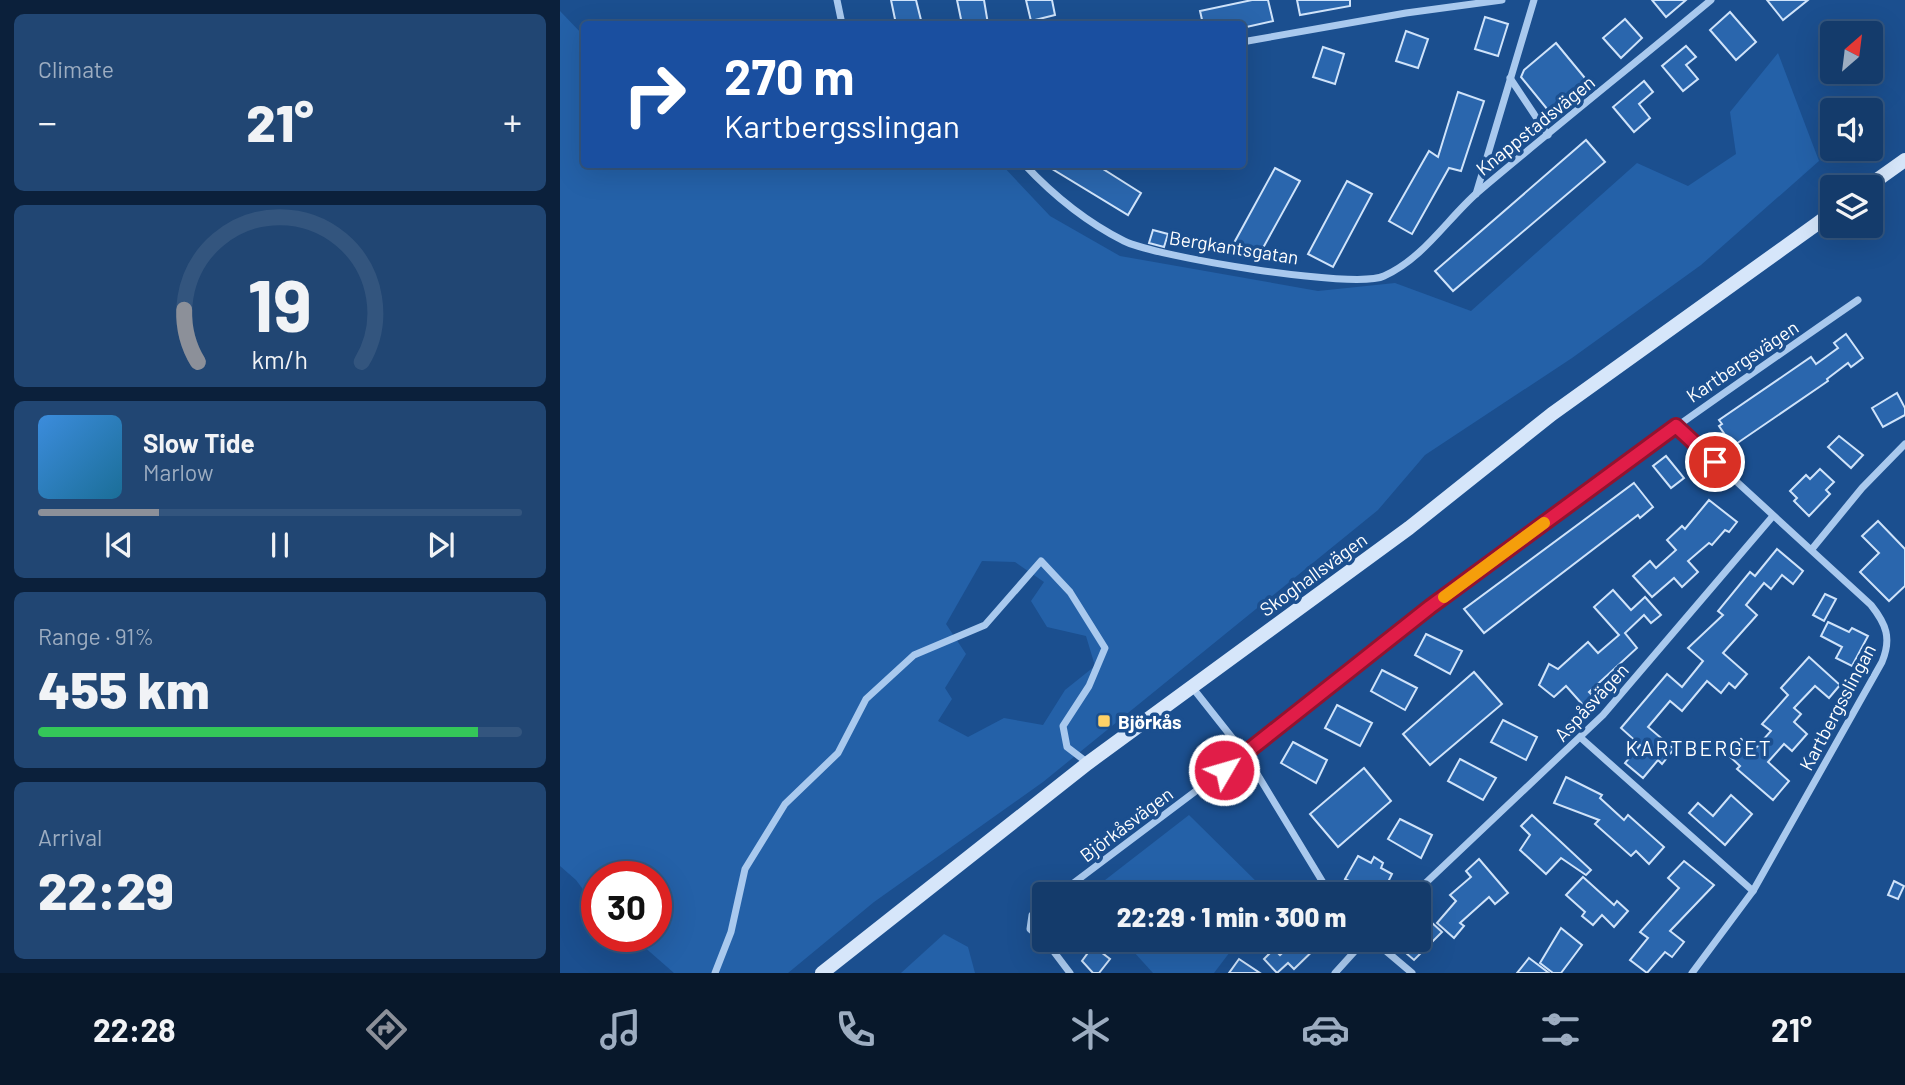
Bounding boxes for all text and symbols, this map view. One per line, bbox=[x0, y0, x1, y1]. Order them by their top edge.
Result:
north arrow bbox=[1820, 21, 1883, 84]
map controls bbox=[1820, 21, 1883, 238]
text: 270 m bbox=[724, 46, 854, 105]
icon: right bbox=[609, 49, 700, 140]
text: Climate bbox=[38, 55, 114, 83]
street label: Knappstadsvägen bbox=[1471, 70, 1599, 180]
text: 21° bbox=[246, 90, 314, 152]
text: − bbox=[38, 98, 57, 144]
text: + bbox=[503, 98, 522, 144]
button: sound bbox=[1820, 98, 1883, 161]
text: Kartbergsslingan bbox=[724, 106, 960, 144]
button: layers bbox=[1820, 175, 1883, 238]
street label: Bergkantsgatan bbox=[1168, 225, 1300, 269]
text: 19 bbox=[248, 259, 312, 347]
street label: Kartbergsvägen bbox=[1682, 315, 1802, 407]
text: km/h bbox=[252, 344, 308, 374]
text: Slow Tide bbox=[143, 427, 255, 458]
pin bbox=[1685, 432, 1745, 492]
icon: arrive bbox=[1696, 443, 1734, 481]
text: Marlow bbox=[143, 458, 214, 486]
icon: previous bbox=[100, 526, 138, 564]
icon: pause bbox=[261, 526, 299, 564]
icon: next bbox=[422, 526, 460, 564]
street label: Skoghallsvägen bbox=[1255, 527, 1371, 621]
text: Range · 91% bbox=[38, 622, 154, 650]
street label: Kartbergsslingan bbox=[1794, 640, 1880, 774]
text: 455 km bbox=[38, 657, 210, 719]
street label: Aspåsvägen bbox=[1549, 658, 1633, 746]
place label: Björkås bbox=[1118, 710, 1182, 733]
marker: Björkås bbox=[1096, 713, 1112, 729]
position arrow bbox=[1187, 733, 1261, 807]
district label: KARTBERGET bbox=[1625, 735, 1773, 760]
street label: Björkåsvägen bbox=[1075, 782, 1177, 866]
text: Arrival bbox=[38, 823, 102, 851]
text: 22:29 bbox=[38, 858, 174, 920]
speed limit sign: 30 bbox=[581, 861, 672, 952]
text: 22:29 · 1 min · 300 m bbox=[1117, 901, 1346, 932]
icon: directions bbox=[362, 1005, 411, 1054]
icon: music bbox=[596, 1005, 645, 1054]
icon: phone bbox=[831, 1005, 880, 1054]
icon: climate bbox=[1066, 1005, 1115, 1054]
icon: car bbox=[1301, 1005, 1350, 1054]
icon: filters bbox=[1536, 1005, 1585, 1054]
text: 22:28 bbox=[93, 1010, 176, 1048]
text: 21° bbox=[1771, 1010, 1812, 1048]

